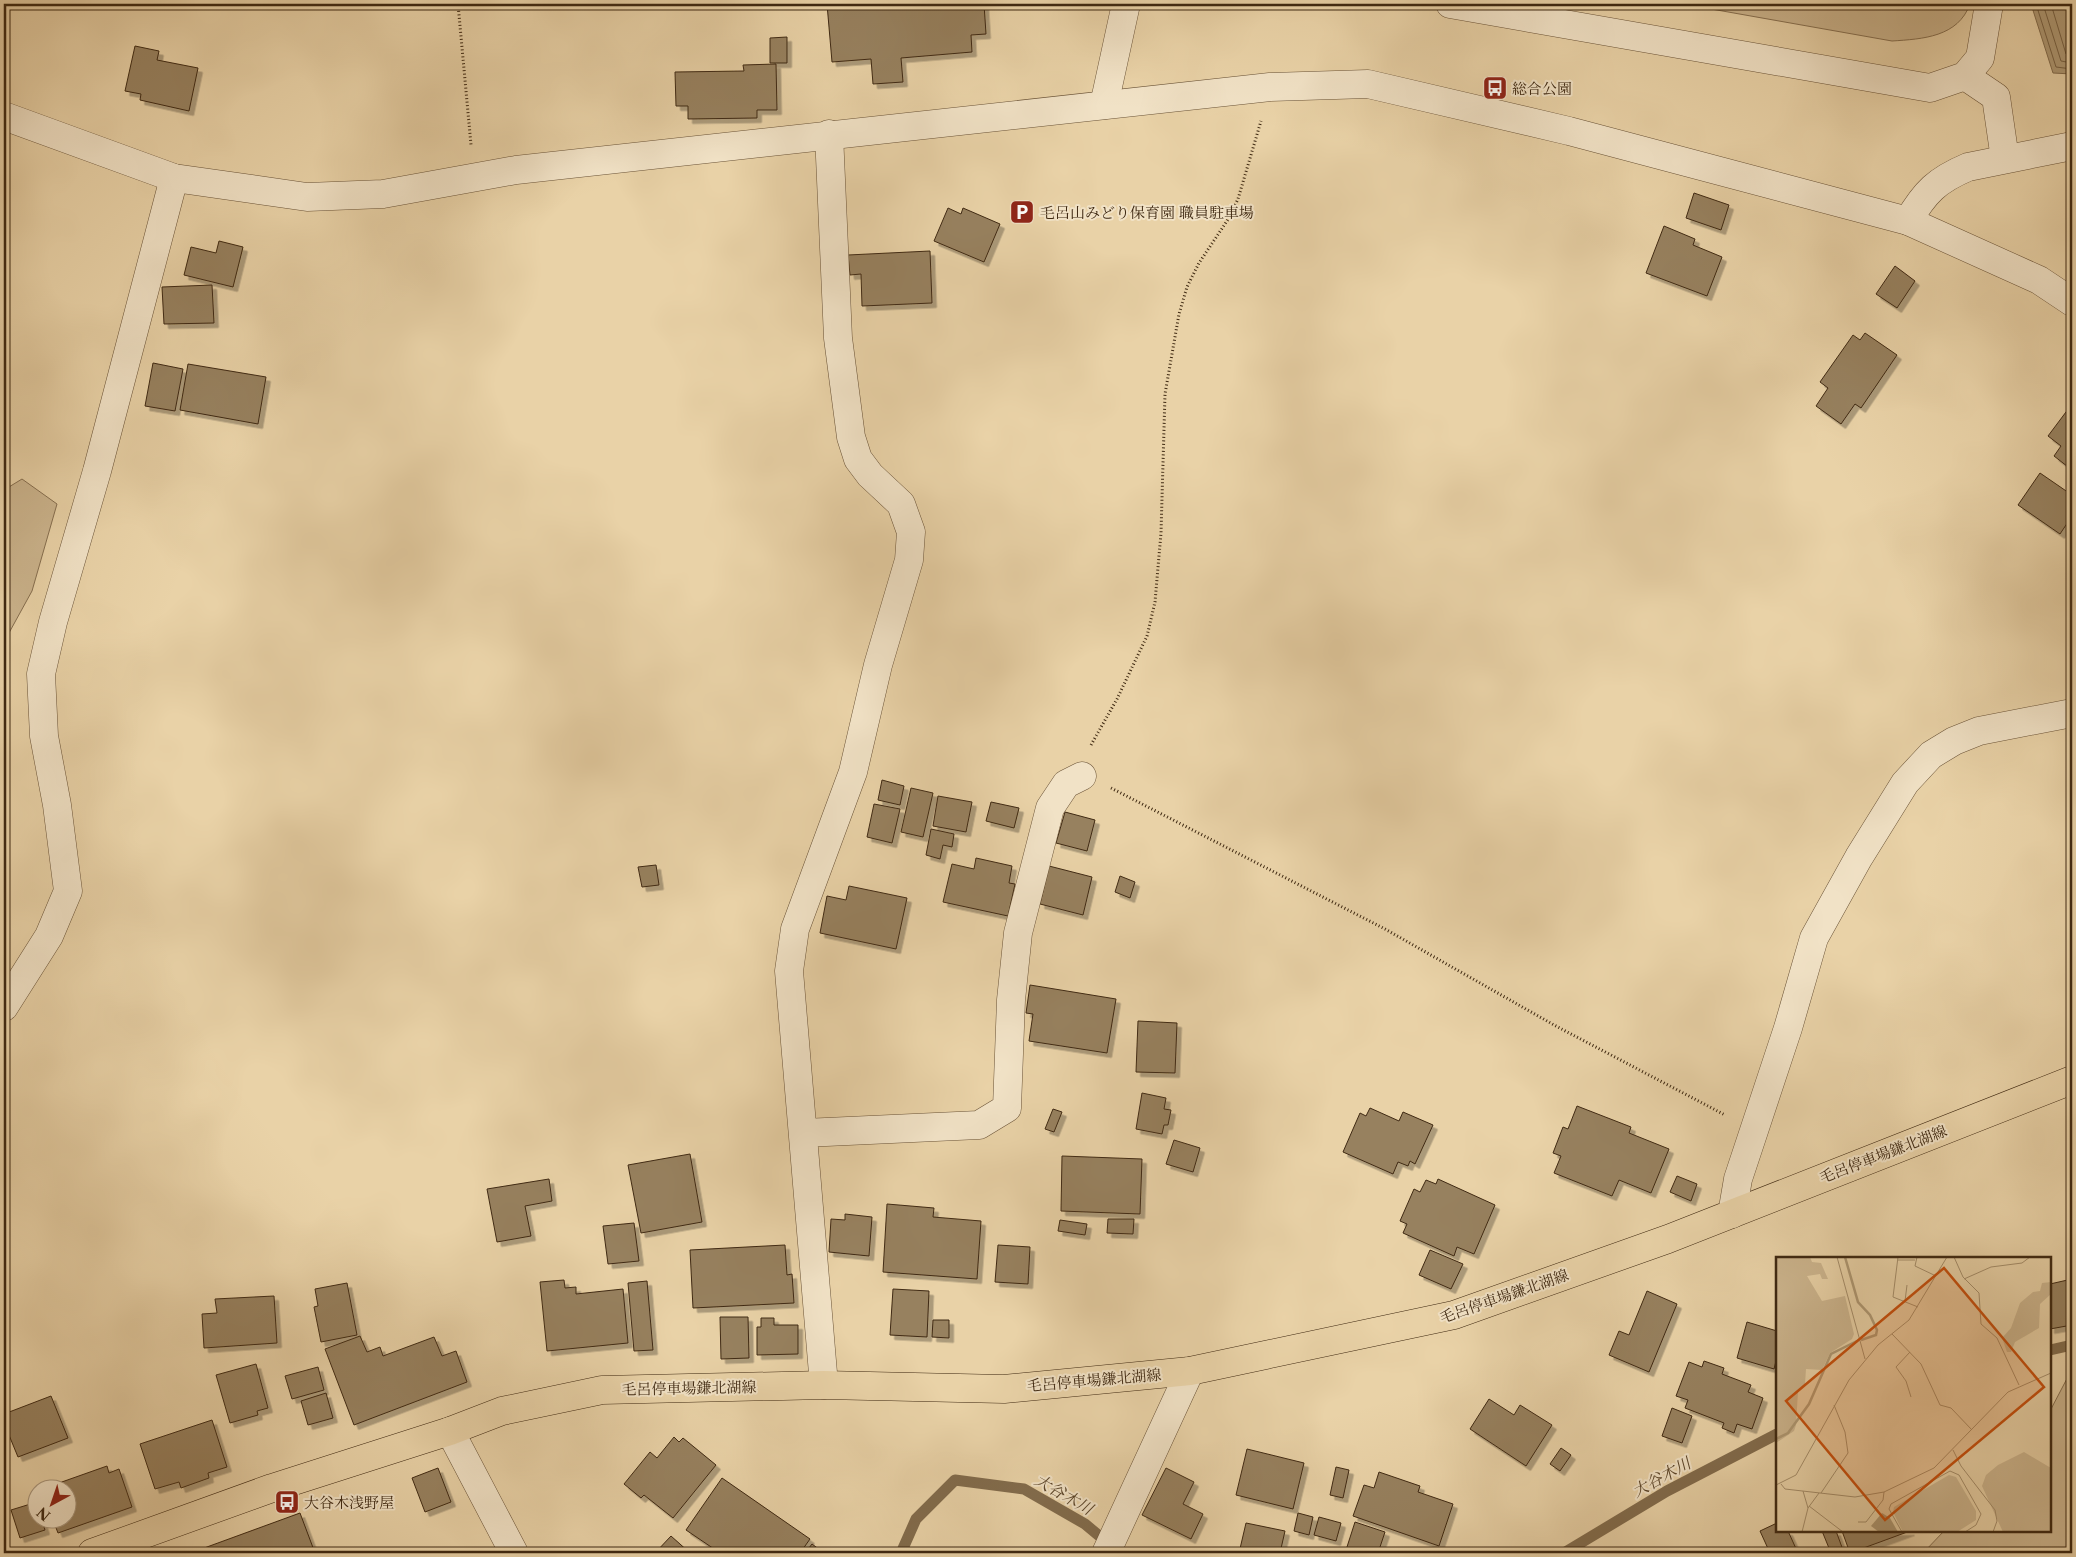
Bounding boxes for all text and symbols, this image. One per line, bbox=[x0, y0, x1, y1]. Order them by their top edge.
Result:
bus stop icon: 総合公園 bbox=[1482, 75, 1508, 101]
place label: 総合公園 bbox=[1512, 79, 1572, 98]
parking icon: 毛呂山みどり保育園 職員駐車場 bbox=[1009, 199, 1035, 225]
place label: 毛呂山みどり保育園 職員駐車場 bbox=[1040, 203, 1254, 222]
street label: 毛呂停車場鎌北湖線 bbox=[1817, 1121, 1949, 1187]
inset map bbox=[1776, 1257, 2051, 1532]
street label: 毛呂停車場鎌北湖線 bbox=[1437, 1265, 1571, 1327]
street label: 毛呂停車場鎌北湖線 bbox=[1026, 1365, 1162, 1395]
street label: 毛呂停車場鎌北湖線 bbox=[621, 1377, 757, 1399]
water label: 大谷木川 bbox=[1628, 1452, 1696, 1501]
water label: 大谷木川 bbox=[1031, 1469, 1098, 1520]
north arrow bbox=[28, 1480, 78, 1530]
bus stop icon: 大谷木浅野屋 bbox=[274, 1489, 300, 1515]
place label: 大谷木浅野屋 bbox=[304, 1493, 394, 1512]
text: N bbox=[33, 1503, 54, 1525]

